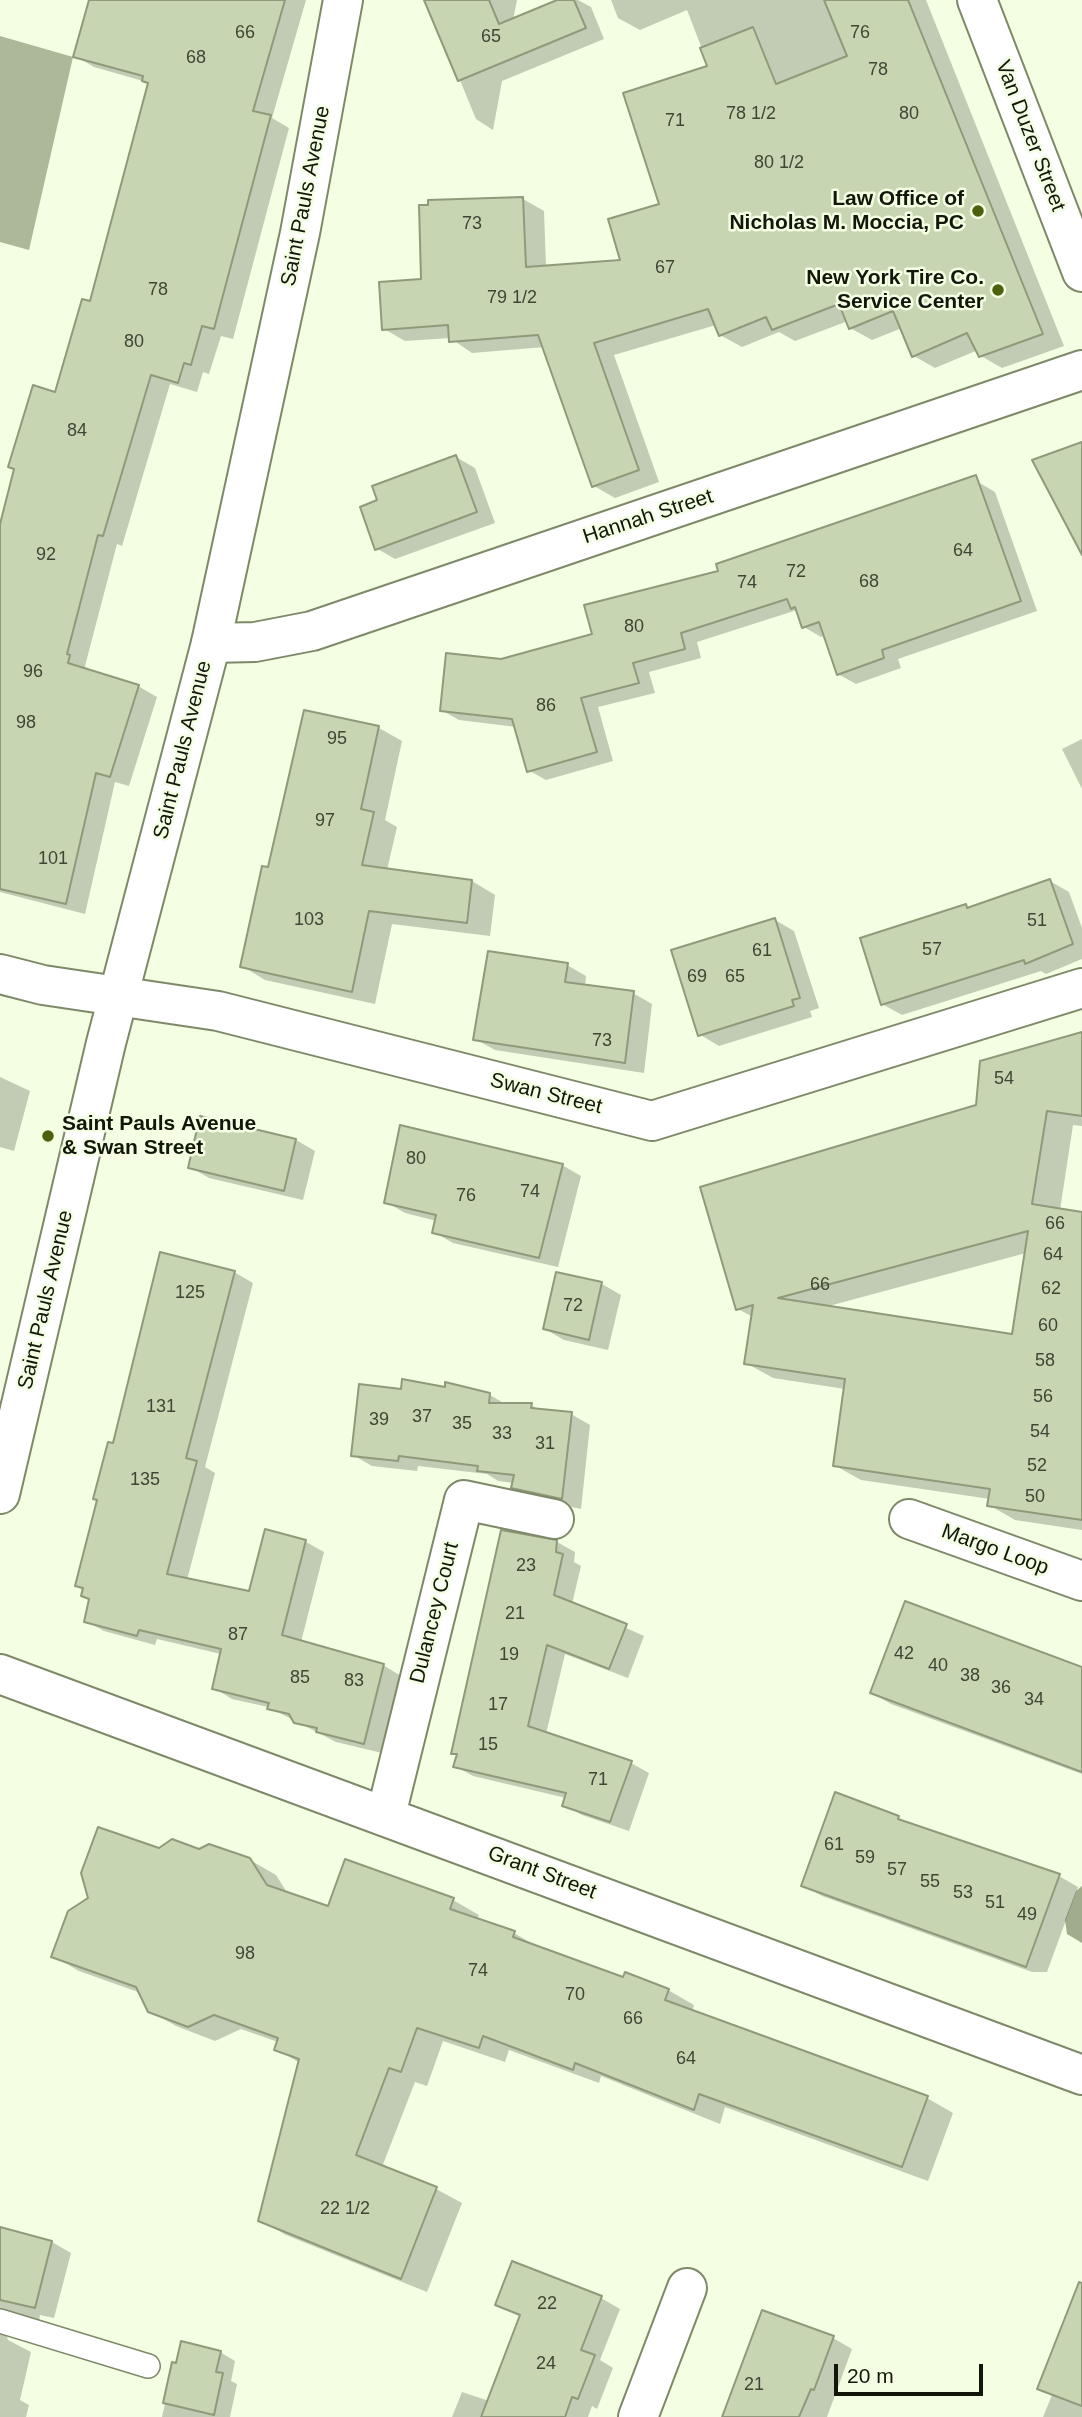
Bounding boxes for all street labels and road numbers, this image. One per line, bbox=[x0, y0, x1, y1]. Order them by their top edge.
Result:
street label: Van Duzer Street bbox=[990, 57, 1070, 215]
street label: Saint Pauls Avenue bbox=[276, 104, 336, 288]
street label: Hannah Street bbox=[580, 484, 716, 550]
street label: Saint Pauls Avenue bbox=[149, 658, 217, 842]
street label: Swan Street bbox=[487, 1068, 605, 1120]
street label: Saint Pauls Avenue bbox=[13, 1208, 79, 1392]
street label: Margo Loop bbox=[938, 1519, 1052, 1581]
street label: Dulancey Court bbox=[405, 1540, 465, 1686]
street label: Grant Street bbox=[484, 1841, 600, 1905]

